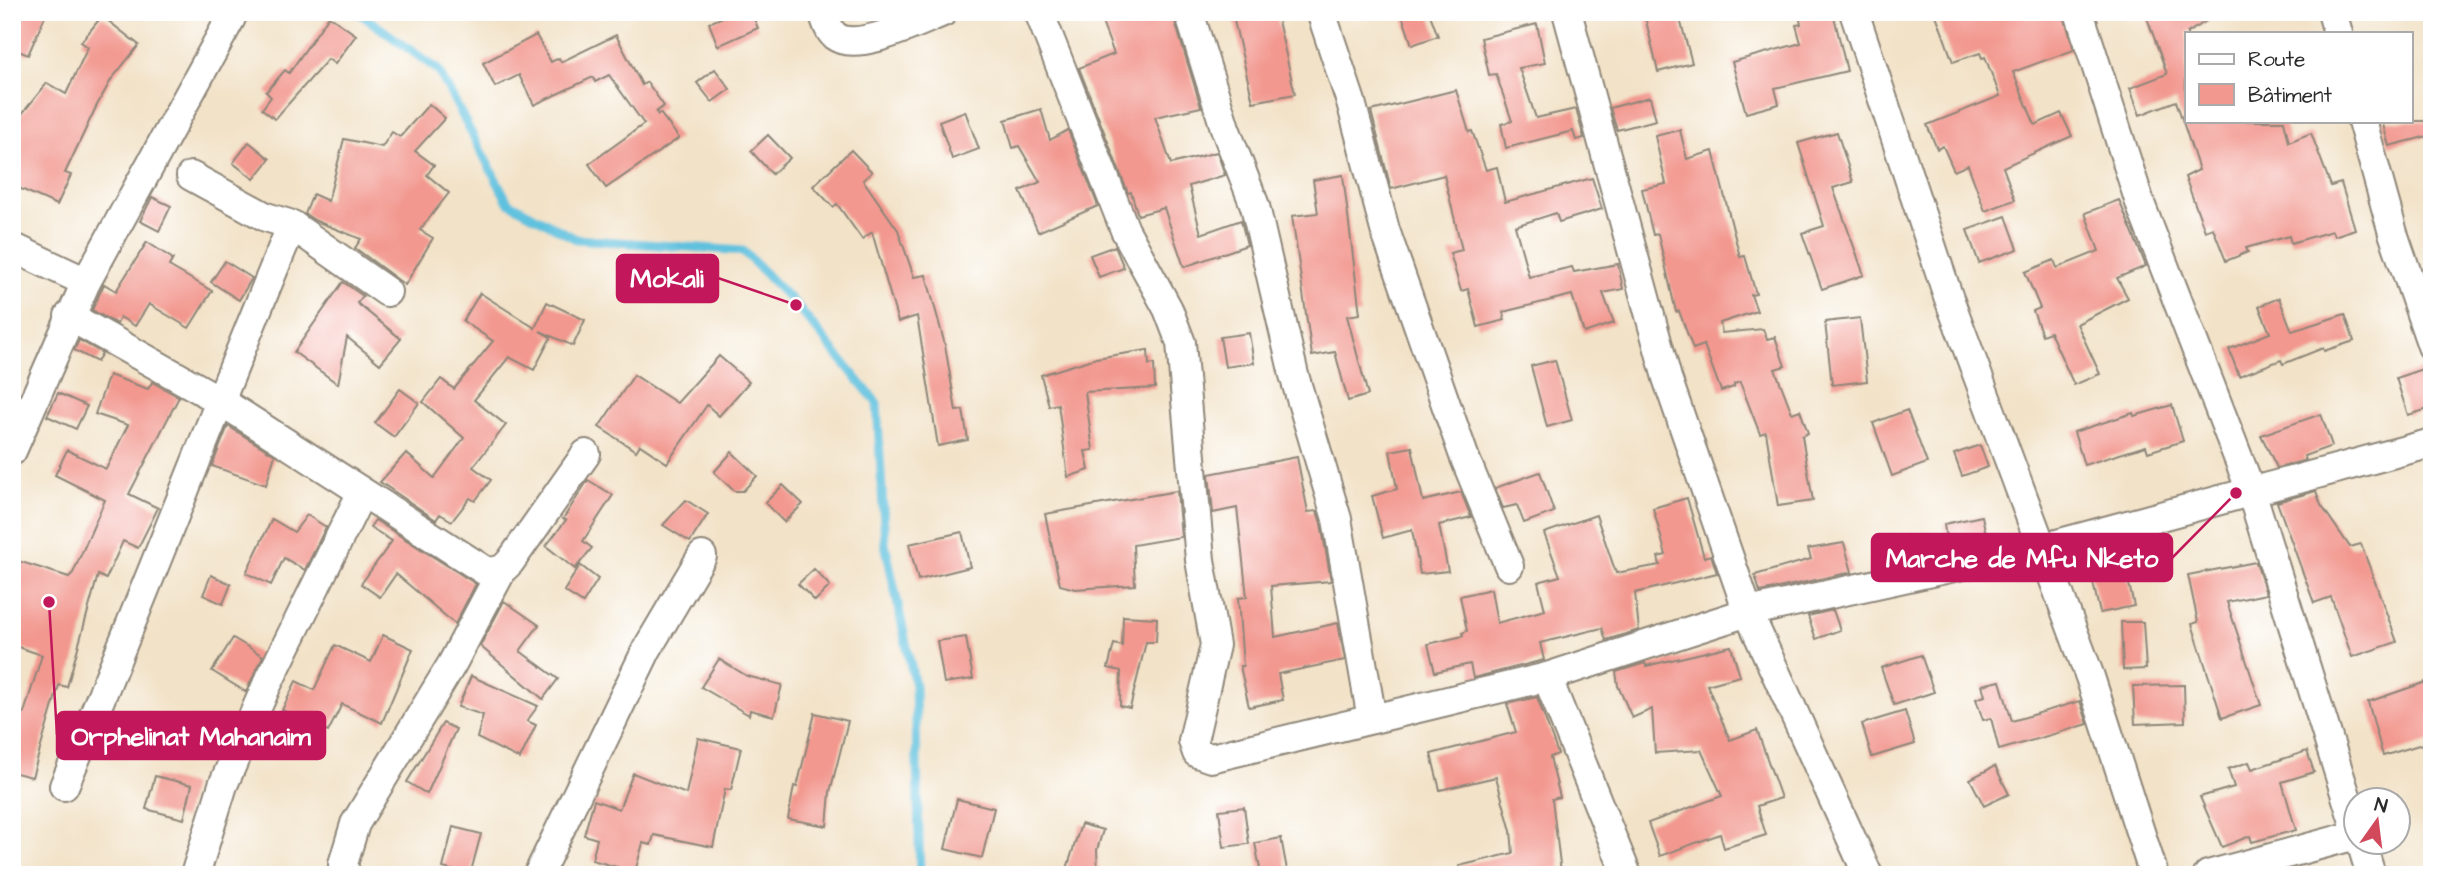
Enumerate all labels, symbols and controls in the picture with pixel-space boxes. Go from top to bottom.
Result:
legend [2185,32,2412,122]
text: Route [2248,45,2305,74]
text: Bâtiment [2248,81,2332,110]
callout: Mokali [617,255,718,302]
text: Mokali [630,261,704,297]
callout: Marche de Mfu Nketo [1872,534,2172,581]
text: Marche de Mfu Nketo [1886,541,2159,577]
callout: Orphelinat Mahanaim [57,712,325,759]
text: Orphelinat Mahanaim [71,719,312,755]
north arrow [2342,786,2412,856]
text: N [2372,791,2390,821]

